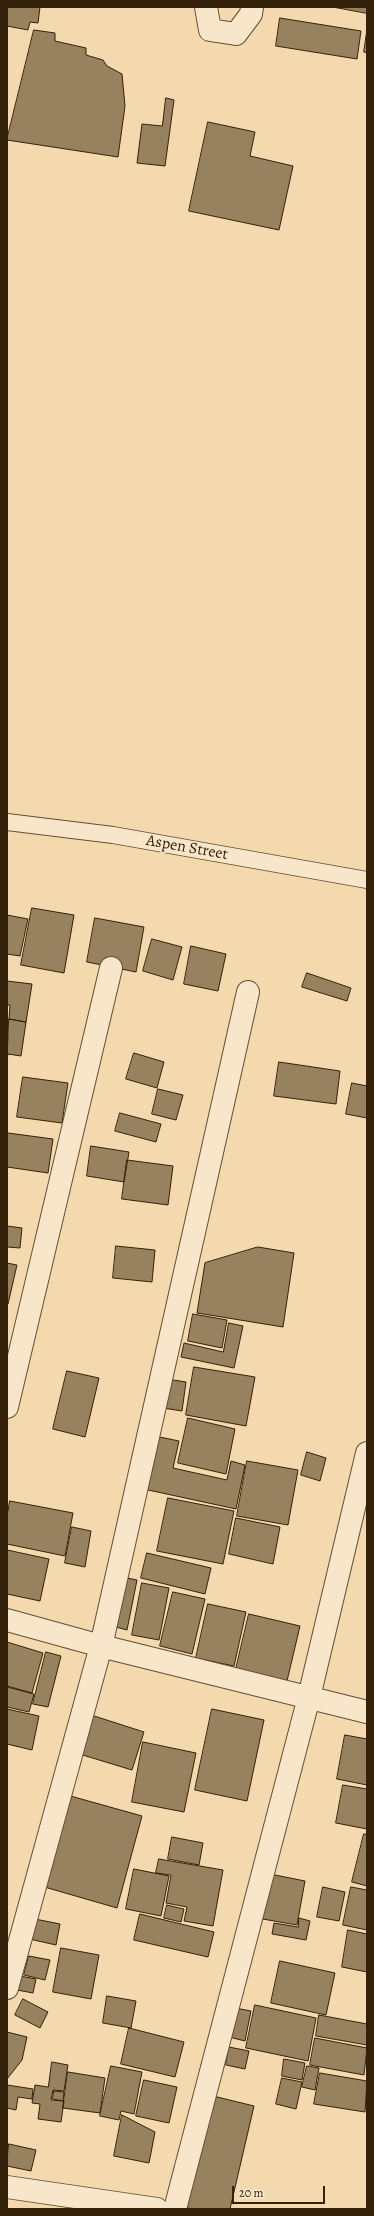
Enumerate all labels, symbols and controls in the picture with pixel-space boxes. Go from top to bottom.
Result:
street label: Aspen Street [145,831,229,865]
scale bar [234,2178,327,2204]
text: 20 m [239,2185,263,2201]

